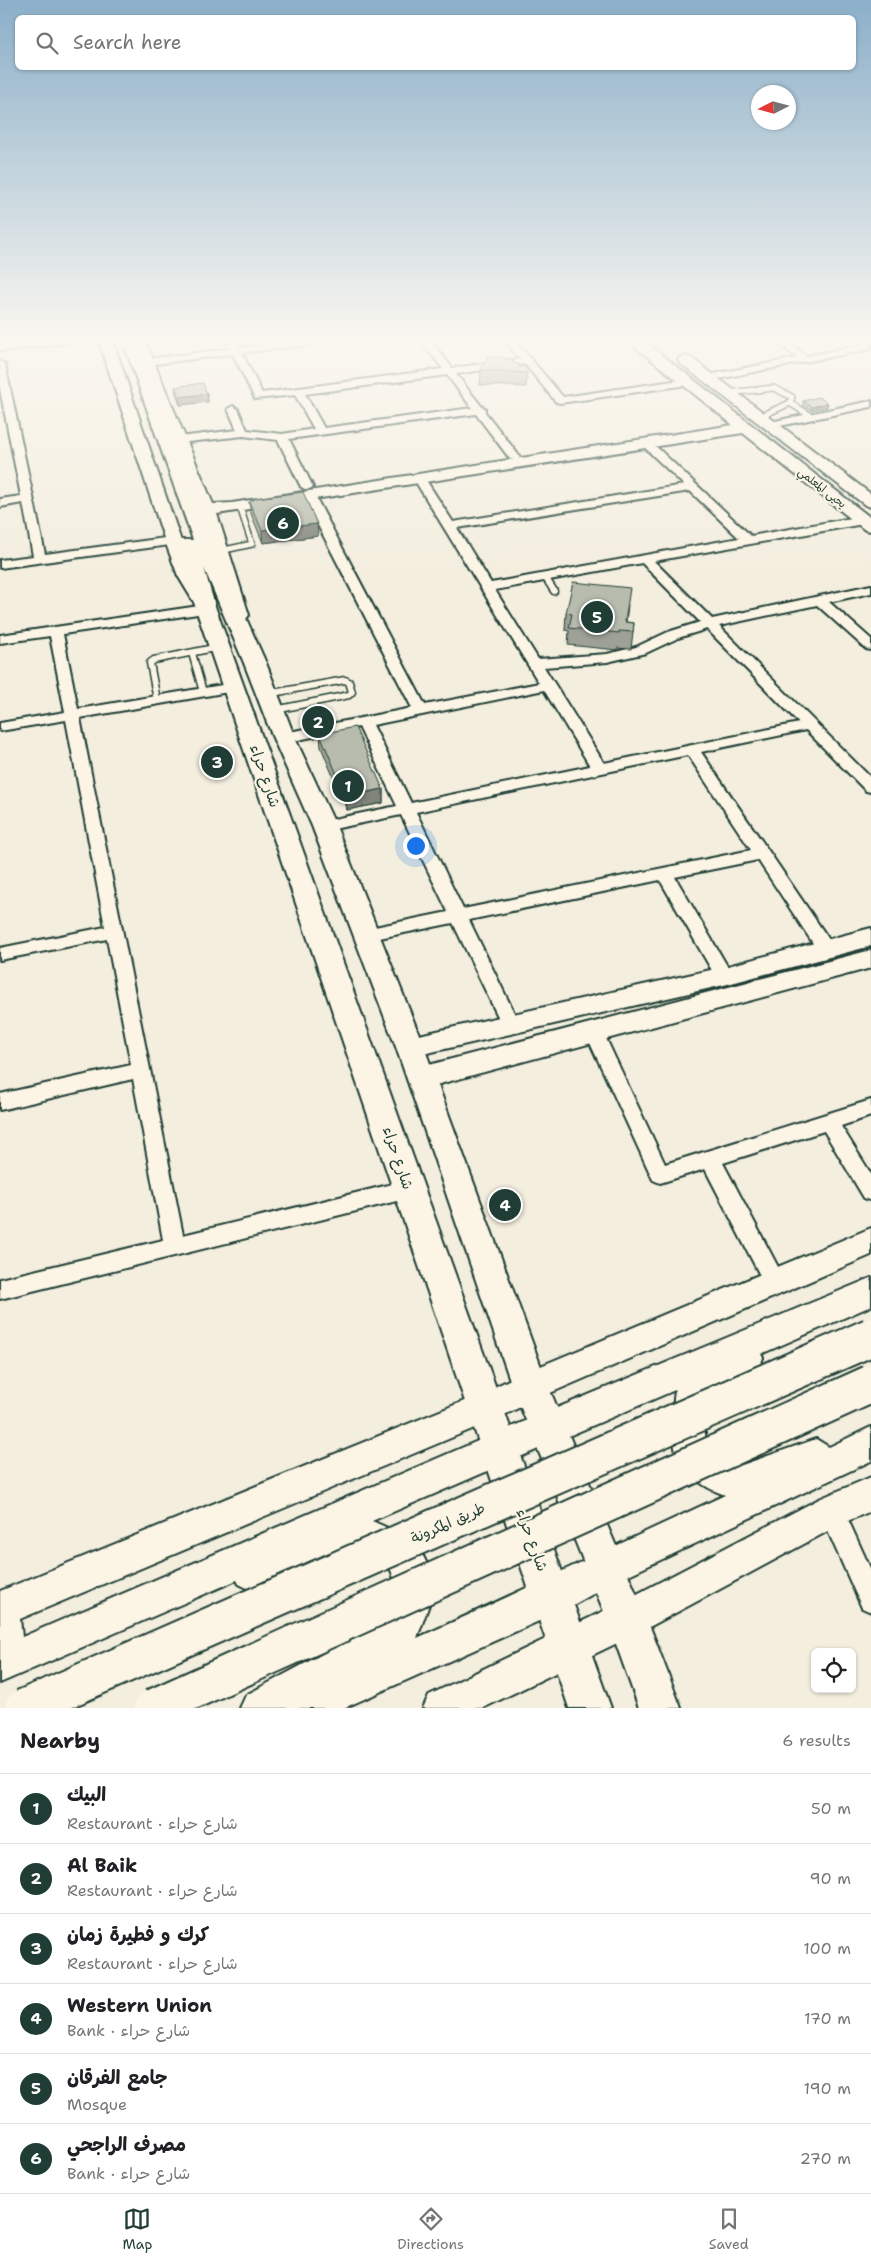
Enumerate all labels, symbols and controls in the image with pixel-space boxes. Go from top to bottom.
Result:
search box [15,15,856,70]
icon: search [33,29,61,57]
text: Search here [73,30,182,55]
north arrow [751,85,796,130]
street label: يحيى المعلمي [793,464,849,514]
pin: 6 [267,504,299,542]
pin: 5 [581,598,613,636]
pin: 2 [302,703,334,741]
street label: شارع حراء [245,742,285,810]
pin: 3 [201,743,233,781]
pin: 1 [332,767,364,805]
your location [403,833,429,859]
street label: شارع حراء [378,1124,418,1192]
pin: 4 [489,1186,521,1224]
street label: طريق المكرونة [408,1498,488,1548]
street label: شارع حراء [511,1506,553,1574]
map controls [811,1648,856,1693]
button: locate [811,1648,856,1693]
text: Nearby [20,1727,100,1755]
text: 6 results [782,1730,851,1751]
text: البيك [67,1782,106,1807]
text: 1 [32,1798,40,1819]
text: 50 m [811,1798,851,1819]
text: Restaurant · شارع حراء [67,1813,238,1834]
text: Al Baik [67,1853,137,1878]
text: 2 [30,1868,42,1889]
text: 90 m [810,1868,851,1889]
text: Restaurant · شارع حراء [67,1880,238,1901]
text: كرك و فطيرة زمان [67,1922,209,1947]
text: 3 [30,1938,42,1959]
text: 100 m [803,1938,851,1959]
text: Restaurant · شارع حراء [67,1953,238,1974]
text: Western Union [67,1993,212,2018]
text: 4 [30,2008,42,2029]
text: 170 m [804,2008,851,2029]
text: Bank · شارع حراء [67,2020,190,2041]
text: جامع الفرقان [67,2065,167,2090]
text: 5 [31,2078,41,2099]
text: 190 m [804,2078,851,2099]
text: Mosque [67,2094,127,2115]
text: مصرف الراجحي [67,2132,186,2157]
text: 6 [30,2148,42,2169]
text: 270 m [800,2148,851,2169]
text: Bank · شارع حراء [67,2163,190,2184]
tab: Map [122,2205,152,2253]
tab: Directions [397,2205,464,2253]
tab: Saved [709,2205,749,2253]

